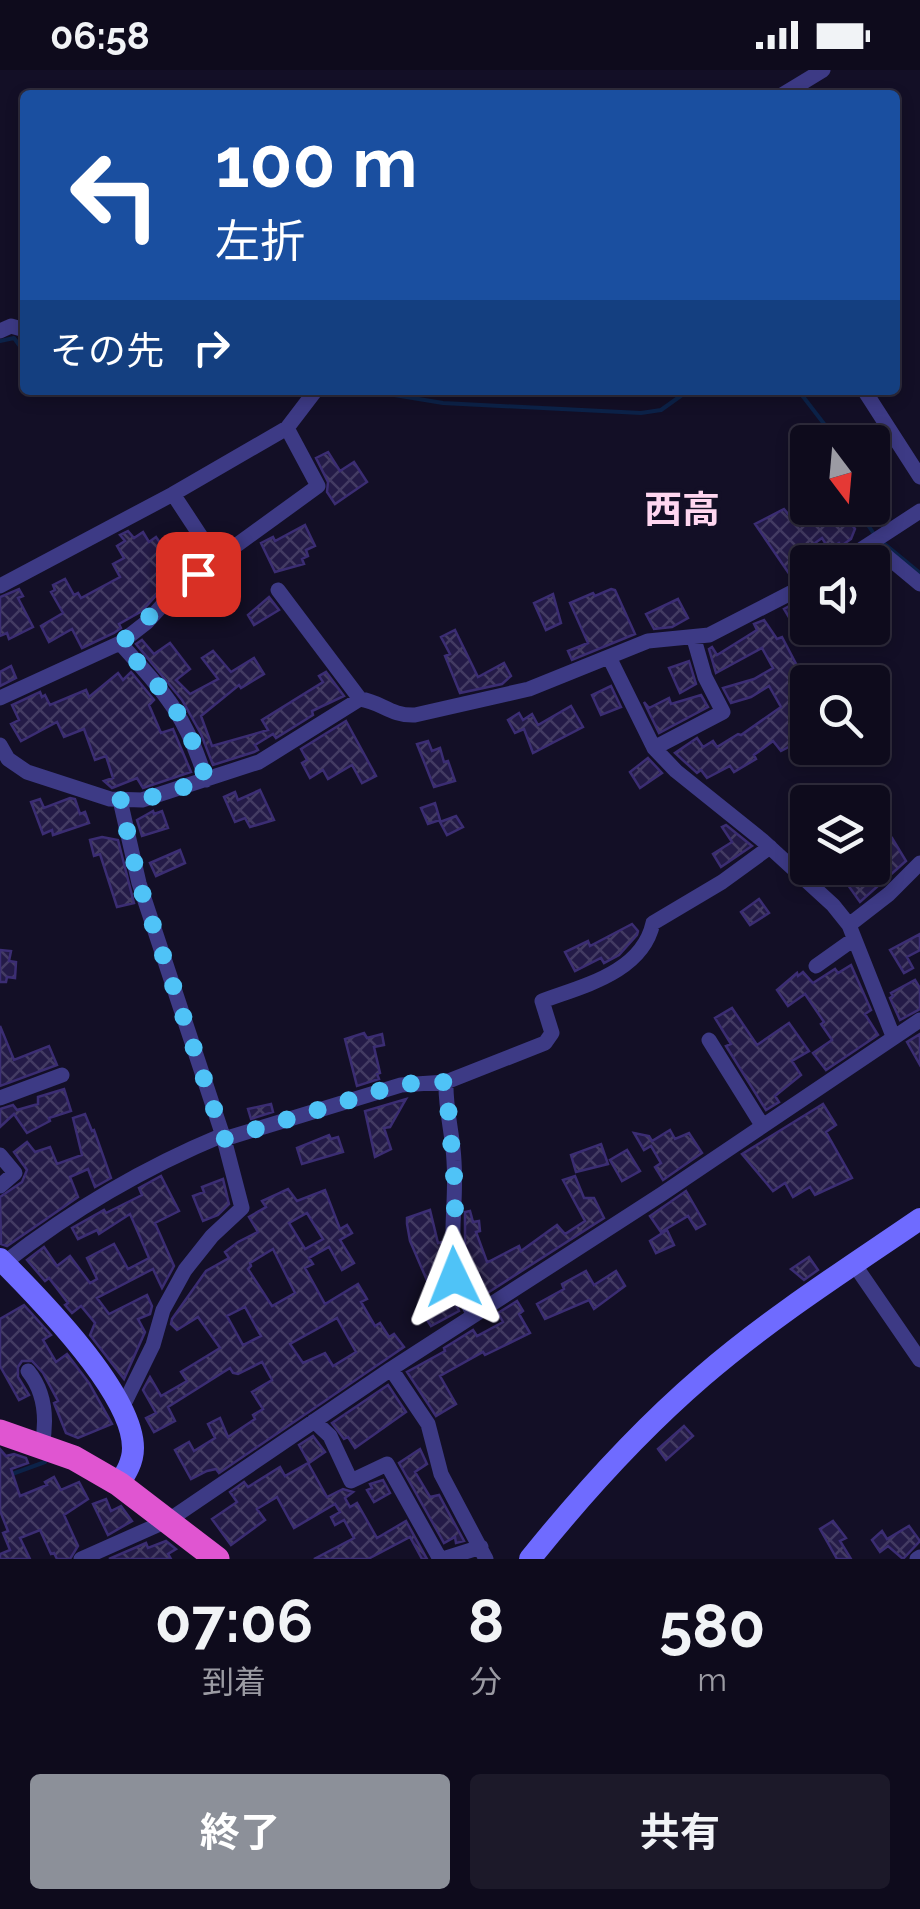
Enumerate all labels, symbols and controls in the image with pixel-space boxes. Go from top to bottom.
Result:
text: 06:58 [50,13,150,58]
text: 100 m [215,121,418,203]
icon: left [50,130,180,260]
text: 左折 [215,215,305,268]
icon: right [184,320,239,375]
text: その先 [50,328,164,373]
north arrow [790,425,890,525]
map controls [790,425,890,885]
district label: 西高 [644,487,720,532]
pin [156,532,241,617]
button: sound [790,545,890,645]
icon: arrive [171,547,226,602]
button: search [790,665,890,765]
button: layers [790,785,890,885]
position arrow [402,1225,506,1329]
text: 07:06 [155,1586,313,1656]
text: 8 [468,1586,504,1656]
text: 580 [659,1591,765,1661]
text: m [697,1661,727,1698]
text: 到着 [202,1663,266,1700]
text: 分 [470,1663,502,1700]
button: 終了 [30,1774,450,1889]
button: 共有 [470,1774,890,1889]

